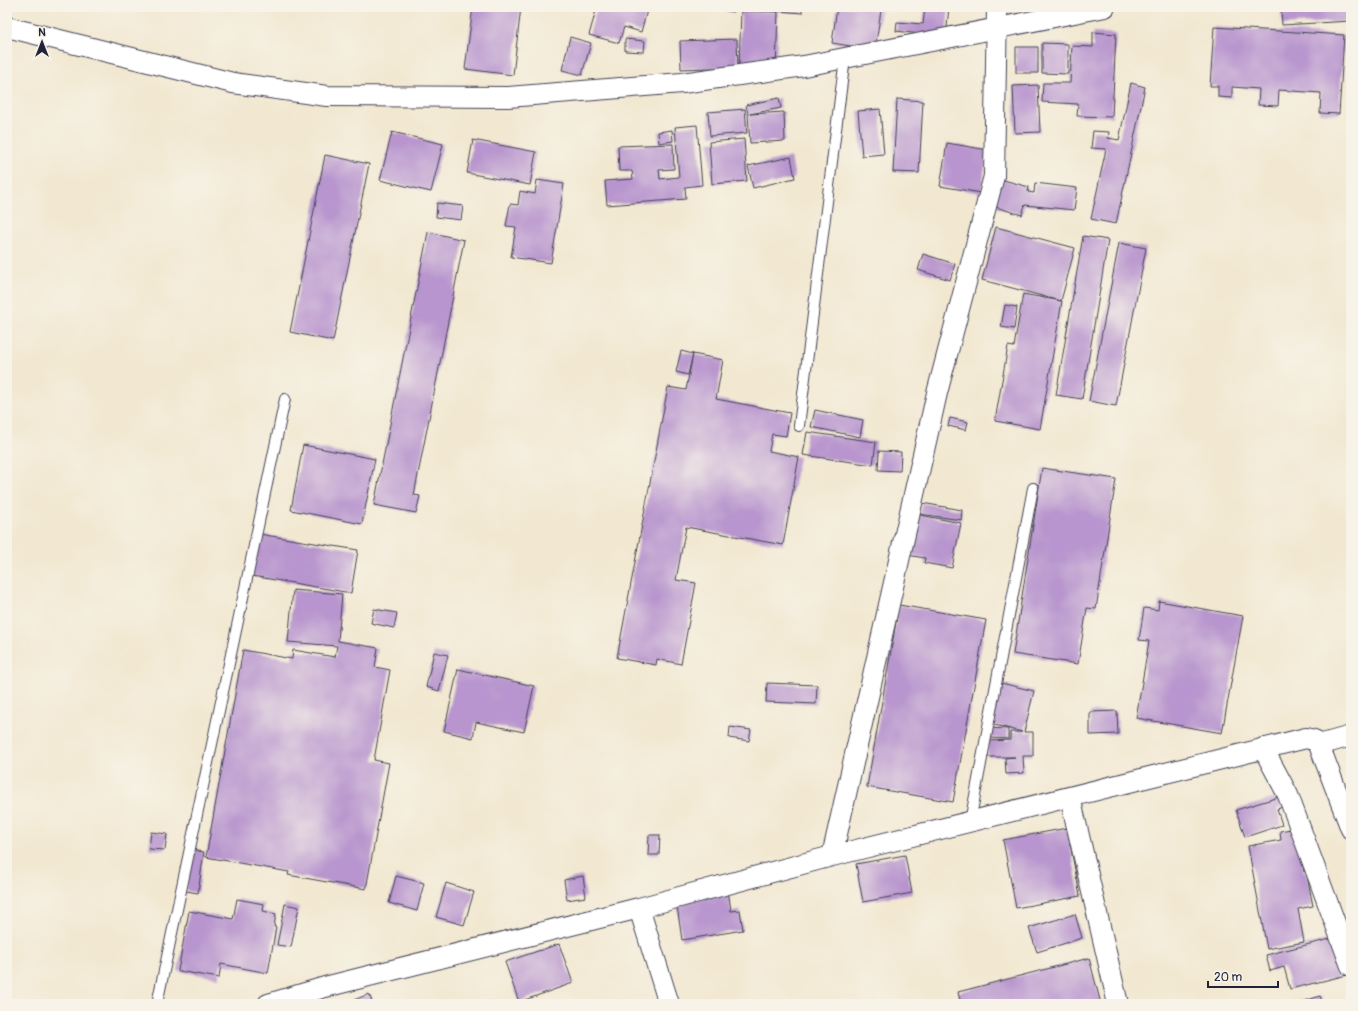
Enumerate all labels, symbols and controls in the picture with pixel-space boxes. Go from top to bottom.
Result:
north arrow [22,22,62,62]
text: N [38,26,46,39]
scale bar [1208,963,1278,989]
text: 20 m [1214,970,1243,985]

